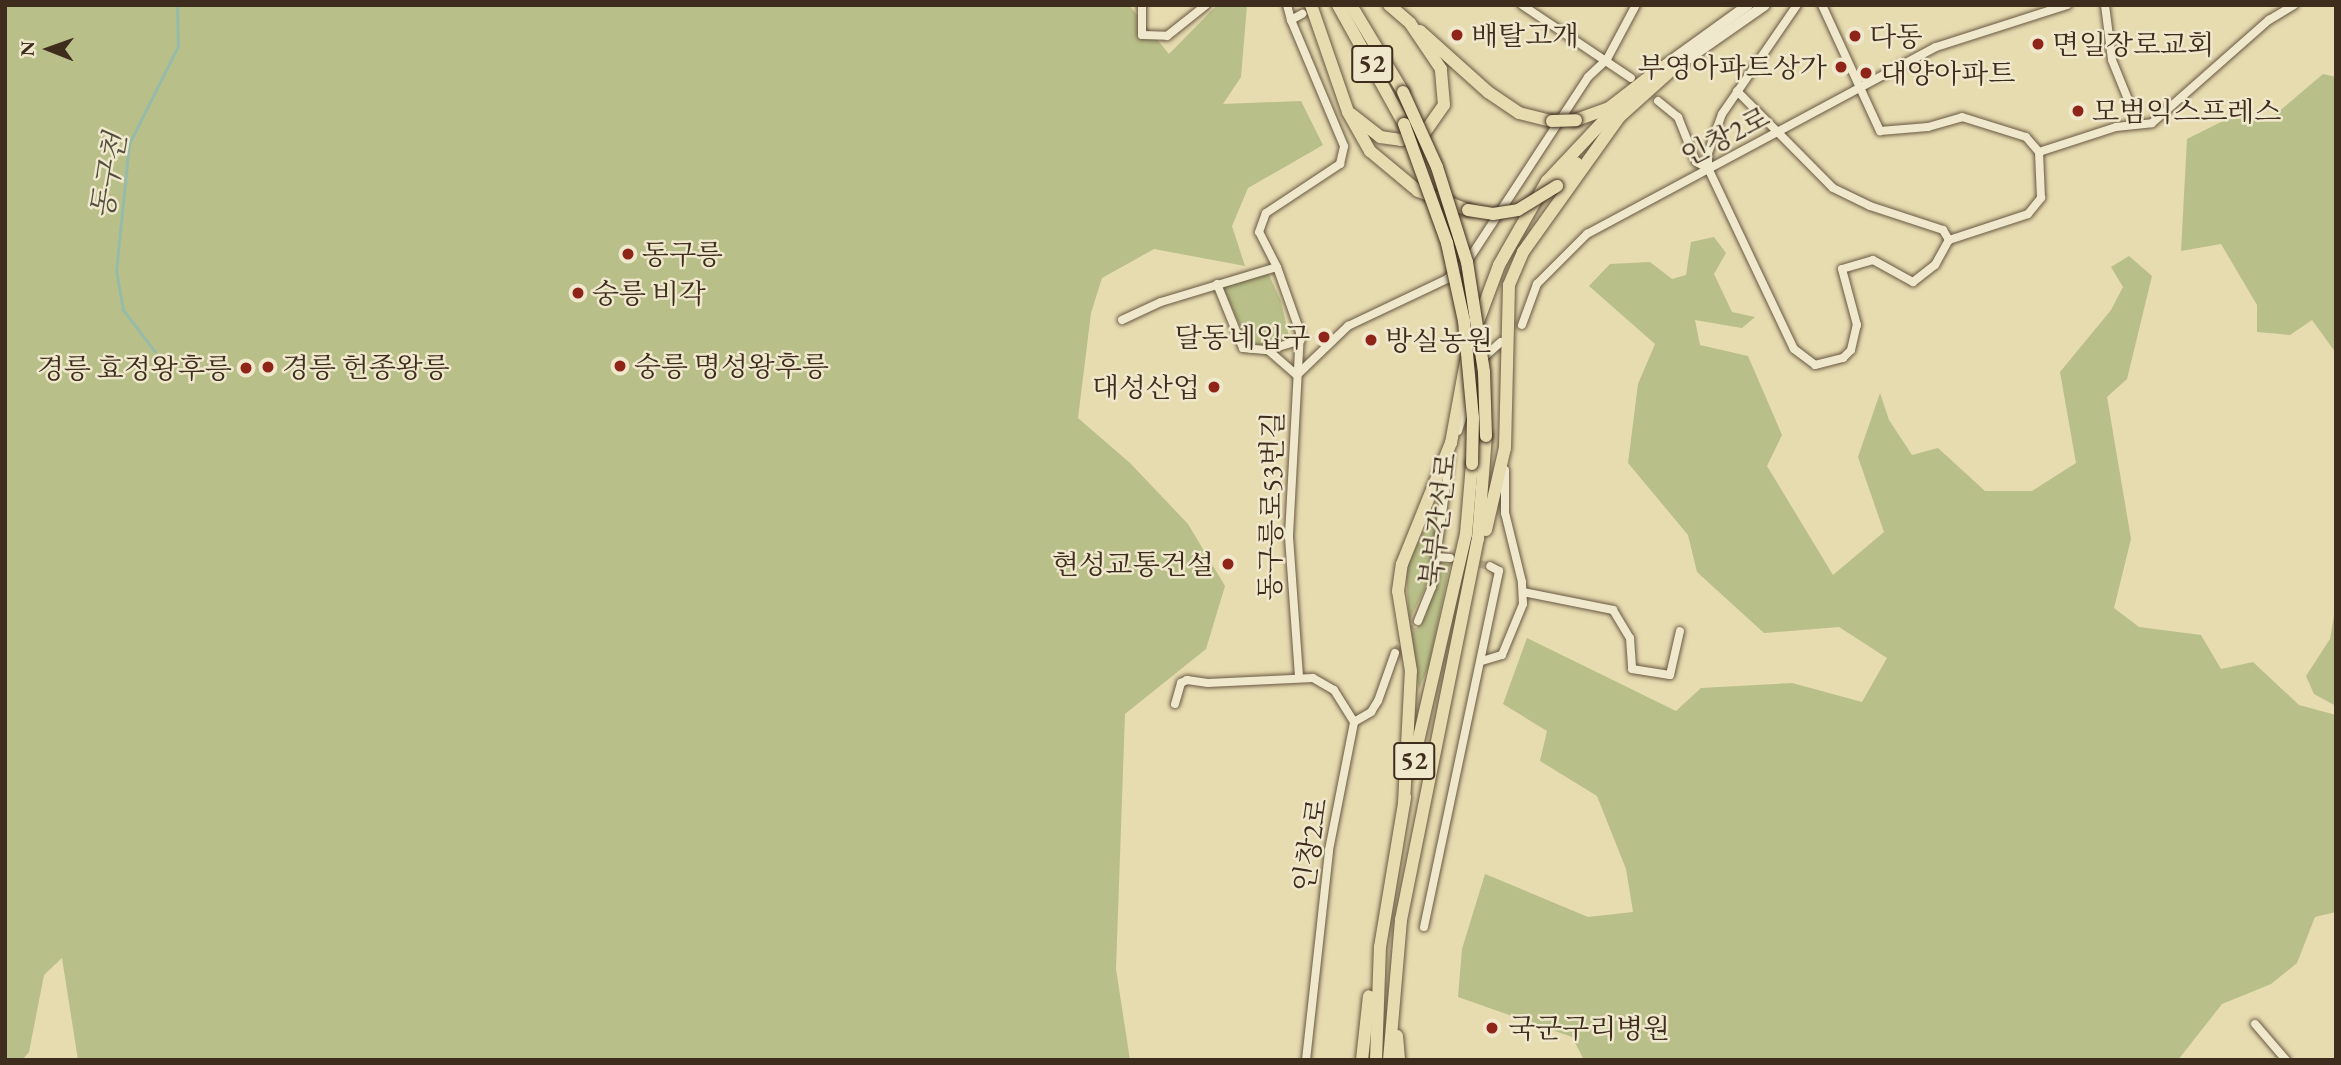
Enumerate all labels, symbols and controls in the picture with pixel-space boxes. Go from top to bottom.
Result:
north arrow [14,14,84,84]
place label: 배탈고개 [1471,18,1579,52]
place label: 다동 [1869,19,1923,53]
marker: 배탈고개 [1449,27,1465,43]
place label: 면일장로교회 [2052,27,2214,61]
marker: 다동 [1847,28,1863,44]
marker: 면일장로교회 [2030,36,2046,52]
text: N [15,41,40,57]
road number: 52 [1351,41,1393,86]
place label: 부영아파트상가 [1638,50,1827,84]
place label: 대양아파트 [1880,56,2015,90]
marker: 부영아파트상가 [1833,59,1849,75]
marker: 대양아파트 [1858,65,1874,81]
place label: 모범익스프레스 [2092,94,2281,128]
street label: 인창2로 [1675,100,1775,172]
marker: 모범익스프레스 [2070,103,2086,119]
water label: 동구천 [84,130,134,222]
place label: 동구릉 [642,237,723,271]
marker: 동구릉 [620,246,636,262]
place label: 숭릉 비각 [592,276,706,310]
marker: 숭릉 비각 [570,285,586,301]
place label: 달동네입구 [1175,320,1310,354]
place label: 방실농원 [1385,323,1493,357]
marker: 달동네입구 [1316,329,1332,345]
marker: 방실농원 [1363,332,1379,348]
place label: 숭릉 명성왕후릉 [634,349,829,383]
place label: 경릉 헌종왕릉 [282,350,450,384]
place label: 경릉 효정왕후릉 [37,351,232,385]
marker: 숭릉 명성왕후릉 [612,358,628,374]
marker: 경릉 헌종왕릉 [260,359,276,375]
marker: 경릉 효정왕후릉 [238,360,254,376]
place label: 대성산업 [1092,370,1200,404]
marker: 대성산업 [1206,379,1222,395]
street label: 동구릉로53번길 [1253,411,1289,601]
street label: 북부간선로 [1413,451,1463,589]
place label: 현성교통건설 [1052,547,1214,581]
marker: 현성교통건설 [1220,556,1236,572]
road number: 52 [1393,738,1435,783]
street label: 인창2로 [1286,796,1334,894]
place label: 국군구리병원 [1508,1011,1670,1045]
marker: 국군구리병원 [1482,1018,1502,1038]

